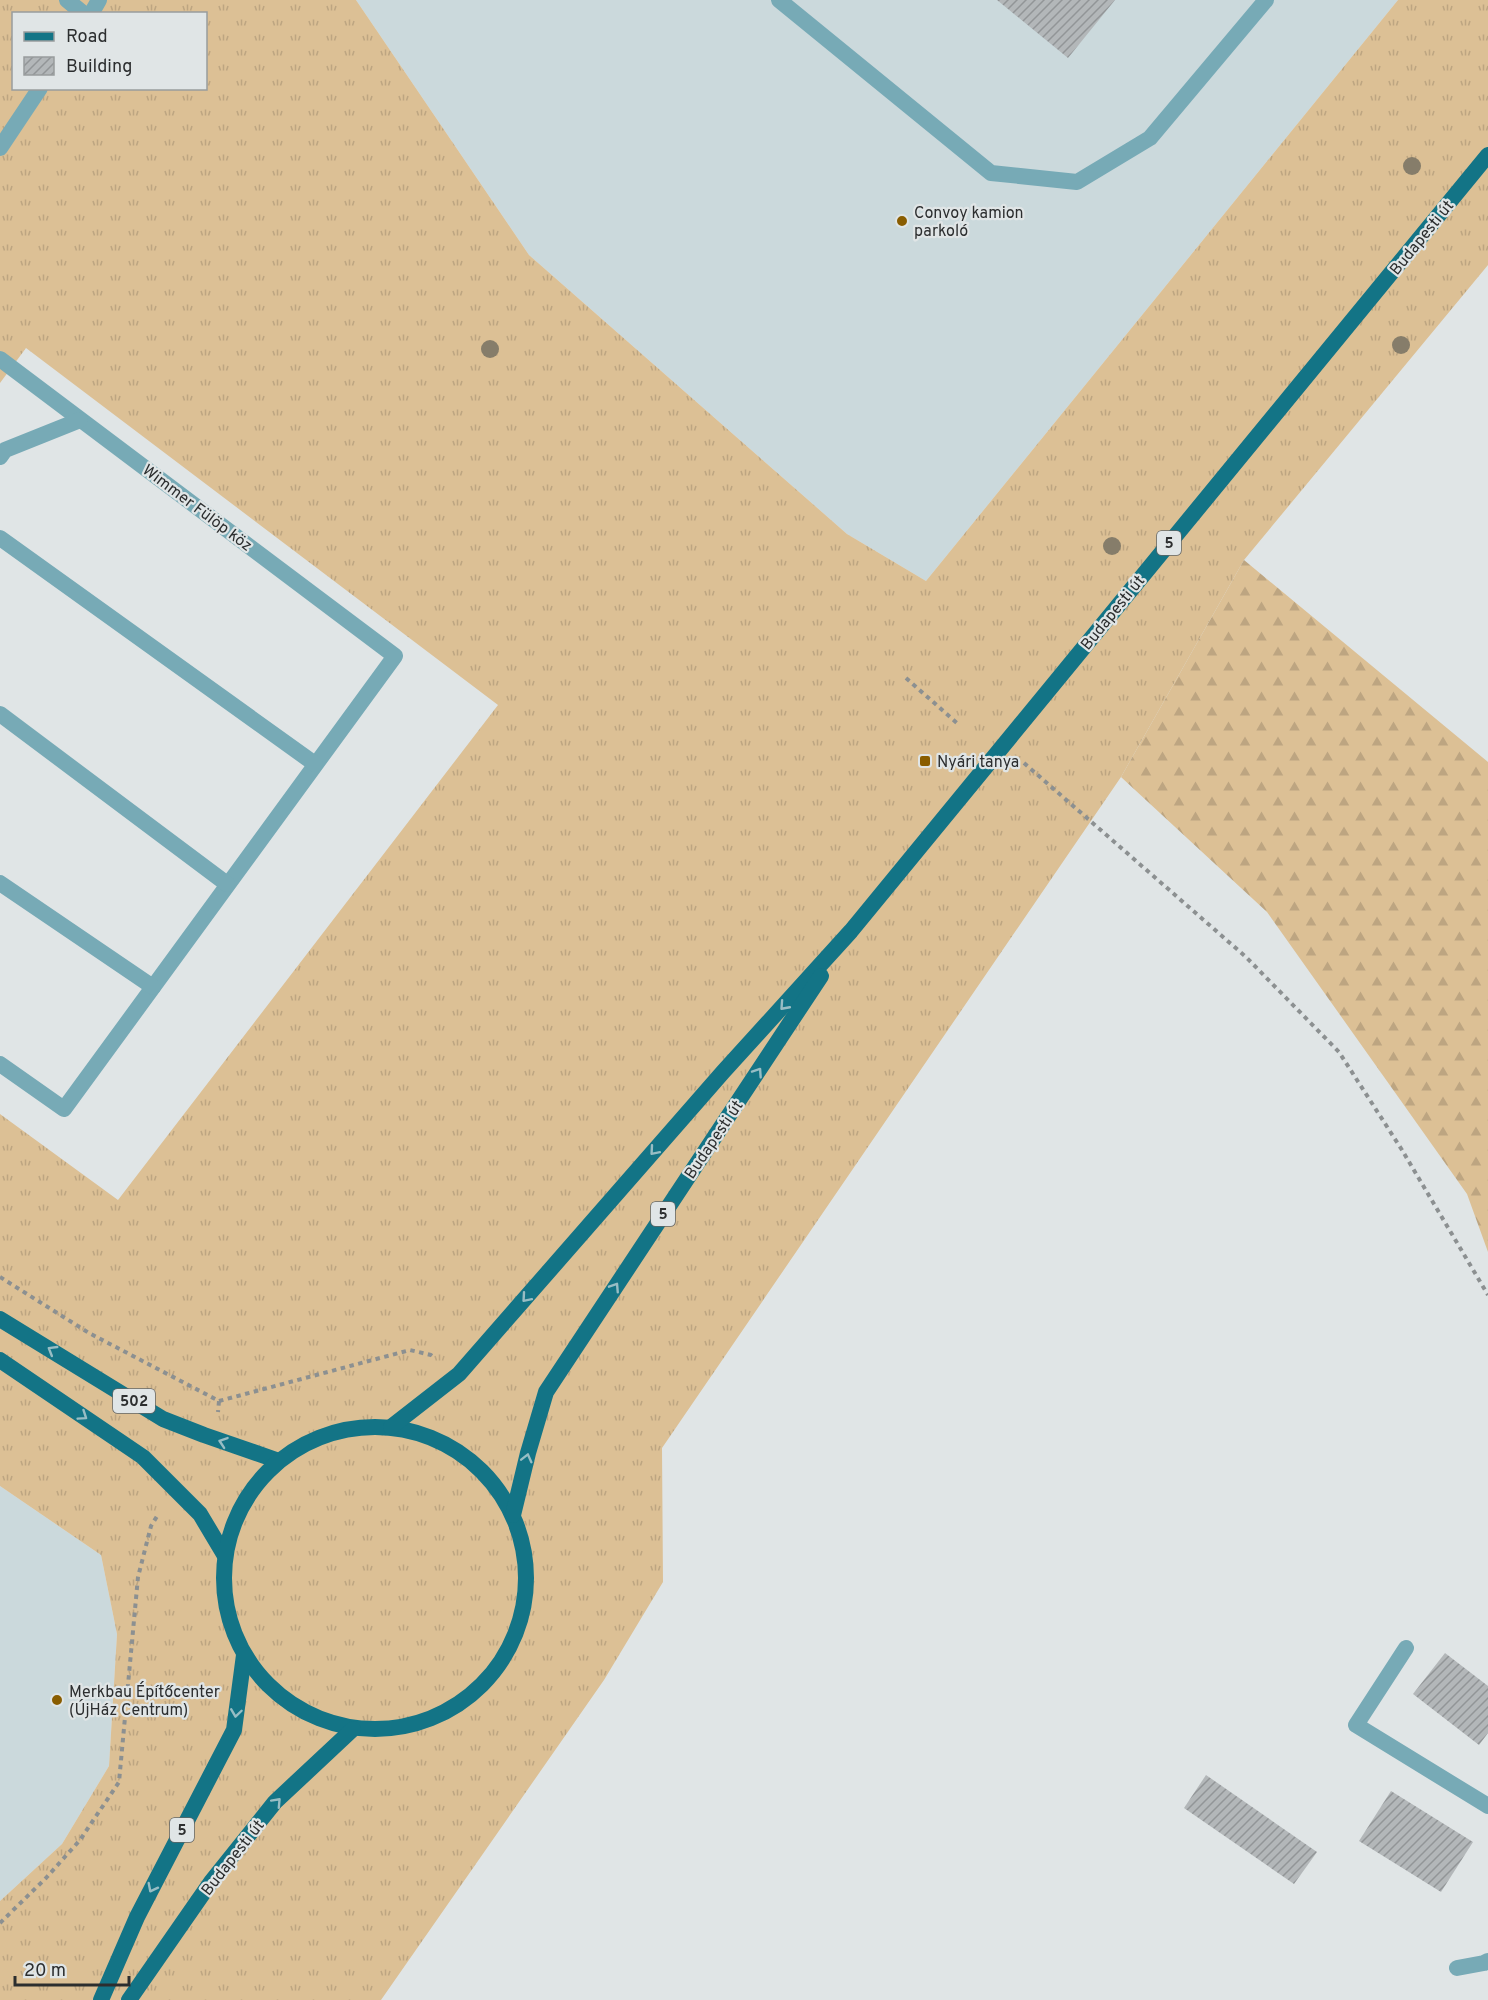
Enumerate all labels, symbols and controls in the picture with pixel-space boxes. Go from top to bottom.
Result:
legend [12,12,207,90]
text: Road [66,26,108,49]
text: Building [66,56,132,79]
street label: Budapesti út [1386,197,1459,280]
place label: Convoy kamion parkoló [914,204,1024,242]
marker: Convoy kamion parkoló [895,214,909,228]
street label: Wimmer Fülöp köz [138,461,256,556]
road number: 5 [1157,531,1181,555]
street label: Budapesti út [1077,572,1150,655]
place label: Nyári tanya [937,753,1019,773]
marker: Nyári tanya [918,754,932,768]
one-way arrow [780,998,791,1009]
one-way arrow [750,1067,761,1078]
street label: Budapesti út [681,1097,748,1183]
one-way arrow [650,1144,661,1155]
road number: 5 [651,1202,675,1226]
one-way arrow [608,1282,619,1293]
one-way arrow [522,1291,533,1302]
one-way arrow [48,1346,58,1358]
road number: 502 [113,1389,155,1413]
one-way arrow [76,1409,87,1420]
one-way arrow [218,1436,229,1449]
one-way arrow [519,1453,532,1463]
place label: Merkbau Építőcenter (ÚjHáz Centrum) [69,1681,220,1721]
marker: Merkbau Építőcenter (ÚjHáz Centrum) [50,1693,64,1707]
one-way arrow [231,1709,243,1718]
one-way arrow [269,1798,280,1809]
street label: Budapesti út [198,1816,269,1900]
road number: 5 [170,1818,194,1842]
one-way arrow [148,1882,159,1892]
scale bar [15,1949,129,1987]
text: 20 m [24,1960,66,1983]

